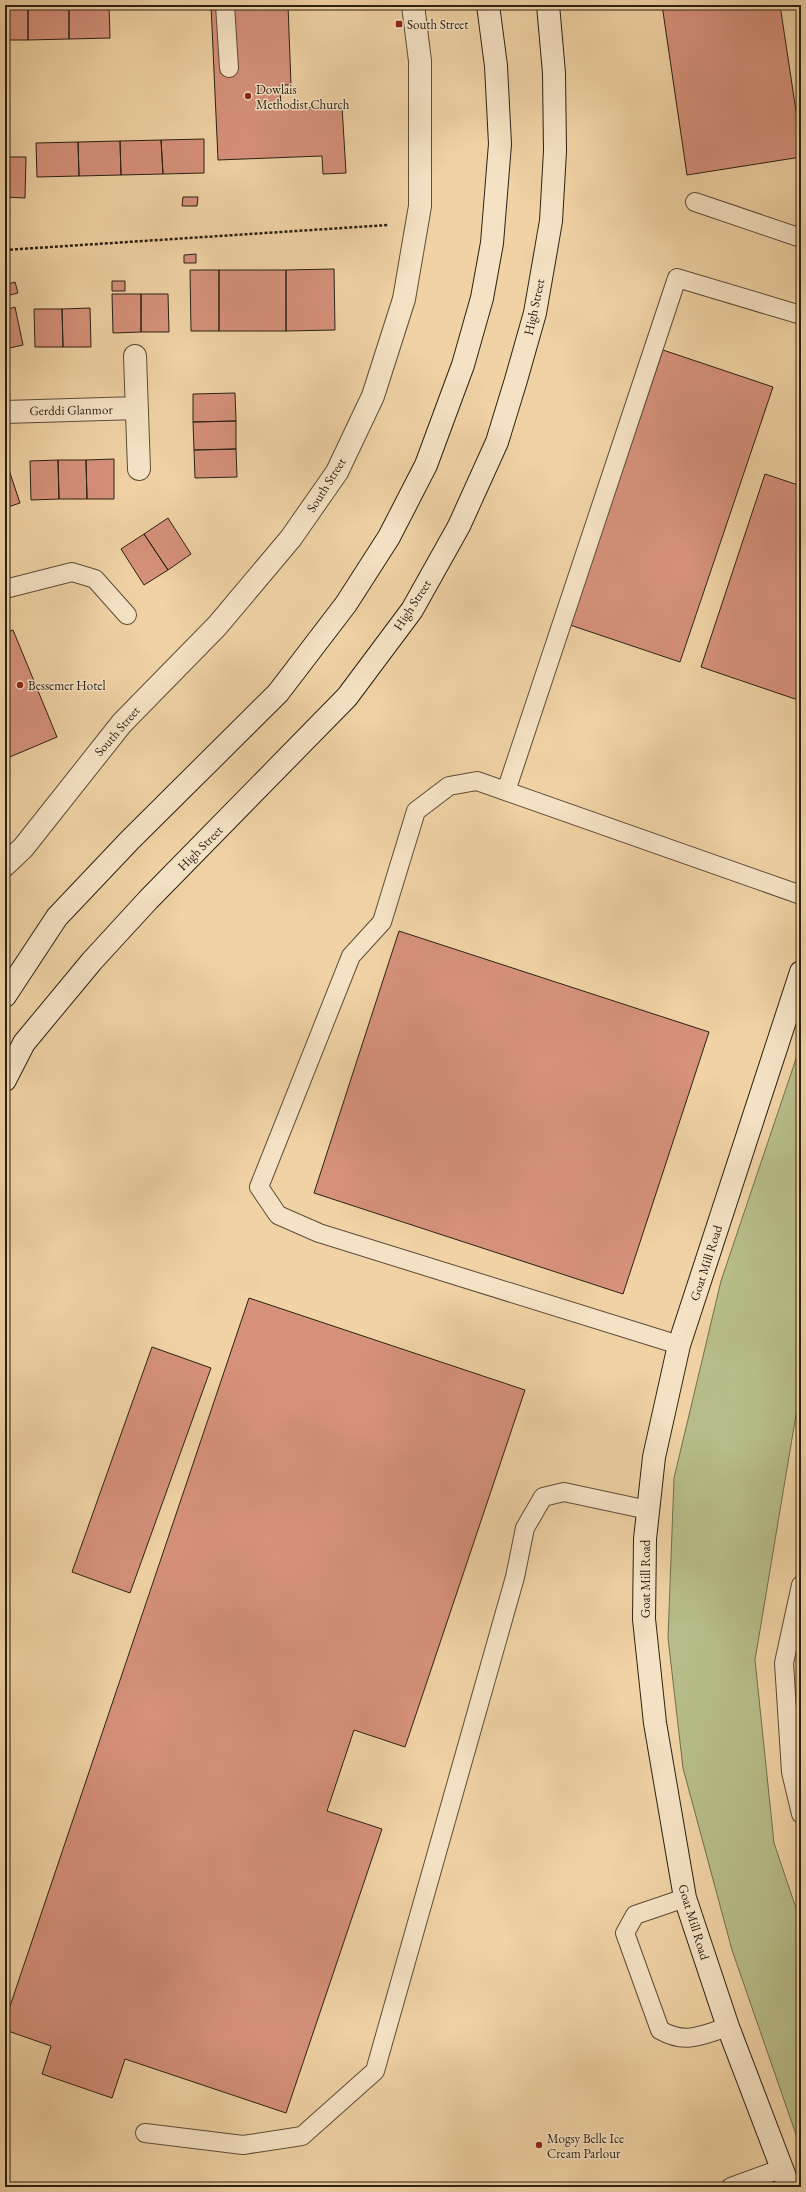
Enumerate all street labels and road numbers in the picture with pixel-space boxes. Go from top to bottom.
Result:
street label: High Street [520,277,548,337]
street label: Gerddi Glanmor [29,401,113,419]
street label: South Street [303,455,349,515]
street label: High Street [389,576,435,634]
street label: South Street [90,702,144,760]
street label: High Street [174,822,226,874]
street label: Goat Mill Road [686,1223,726,1303]
street label: Goat Mill Road [637,1539,654,1618]
street label: Goat Mill Road [674,1882,714,1962]

